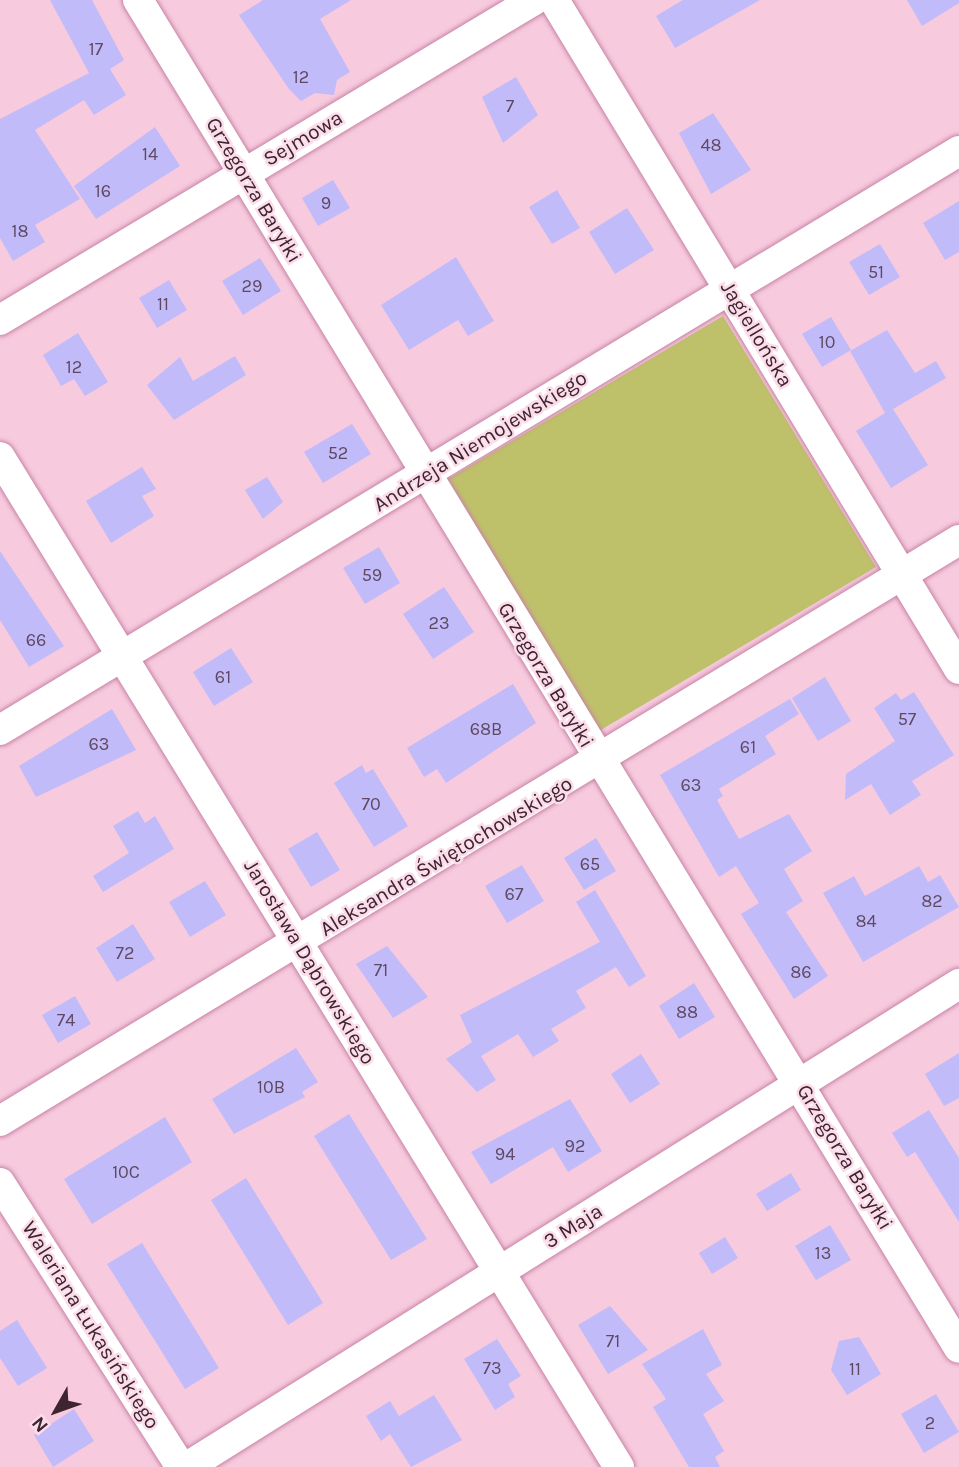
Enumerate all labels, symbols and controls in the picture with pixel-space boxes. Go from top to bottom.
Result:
house number: 17 [89,38,103,60]
house number: 12 [293,66,309,88]
house number: 7 [506,95,514,117]
street label: Sejmowa [259,105,347,171]
street label: Grzegorza Baryłki [201,113,307,267]
house number: 48 [700,134,722,156]
house number: 14 [142,143,158,165]
house number: 16 [95,180,111,202]
house number: 9 [321,192,331,214]
house number: 18 [11,220,29,242]
house number: 51 [868,261,884,283]
house number: 29 [242,275,262,297]
street label: Jagiellońska [715,276,799,392]
house number: 11 [157,293,169,315]
house number: 10 [819,331,835,353]
house number: 12 [66,356,82,378]
street label: Andrzeja Niemojewskiego [369,365,591,517]
house number: 52 [328,442,348,464]
house number: 59 [362,564,382,586]
street label: Grzegorza Baryłki [493,598,599,752]
house number: 23 [428,612,450,634]
house number: 66 [26,629,46,651]
house number: 61 [215,666,231,688]
house number: 57 [898,708,916,730]
house number: 68B [470,718,502,740]
house number: 63 [89,733,109,755]
house number: 61 [740,736,756,758]
street label: Aleksandra Świętochowskiego [315,770,577,942]
house number: 63 [681,774,701,796]
house number: 70 [361,793,381,815]
house number: 65 [580,853,600,875]
street label: Jarosława Dąbrowskiego [239,855,381,1069]
house number: 67 [505,883,523,905]
house number: 82 [921,890,943,912]
house number: 84 [855,910,877,932]
house number: 72 [116,942,134,964]
house number: 71 [374,959,388,981]
house number: 86 [790,961,812,983]
house number: 88 [676,1001,698,1023]
house number: 74 [57,1009,75,1031]
house number: 10B [257,1076,285,1098]
street label: Grzegorza Baryłki [792,1080,898,1234]
house number: 92 [565,1135,585,1157]
house number: 94 [495,1143,515,1165]
house number: 10C [112,1161,140,1183]
street label: 3 Maja [539,1198,607,1254]
street label: Waleriana Łukasińskiego [17,1217,165,1433]
house number: 13 [815,1242,831,1264]
house number: 71 [606,1330,620,1352]
house number: 73 [482,1357,502,1379]
house number: 11 [849,1358,861,1380]
north arrow [21,1376,91,1446]
text: N [27,1412,53,1437]
house number: 2 [925,1412,935,1434]

